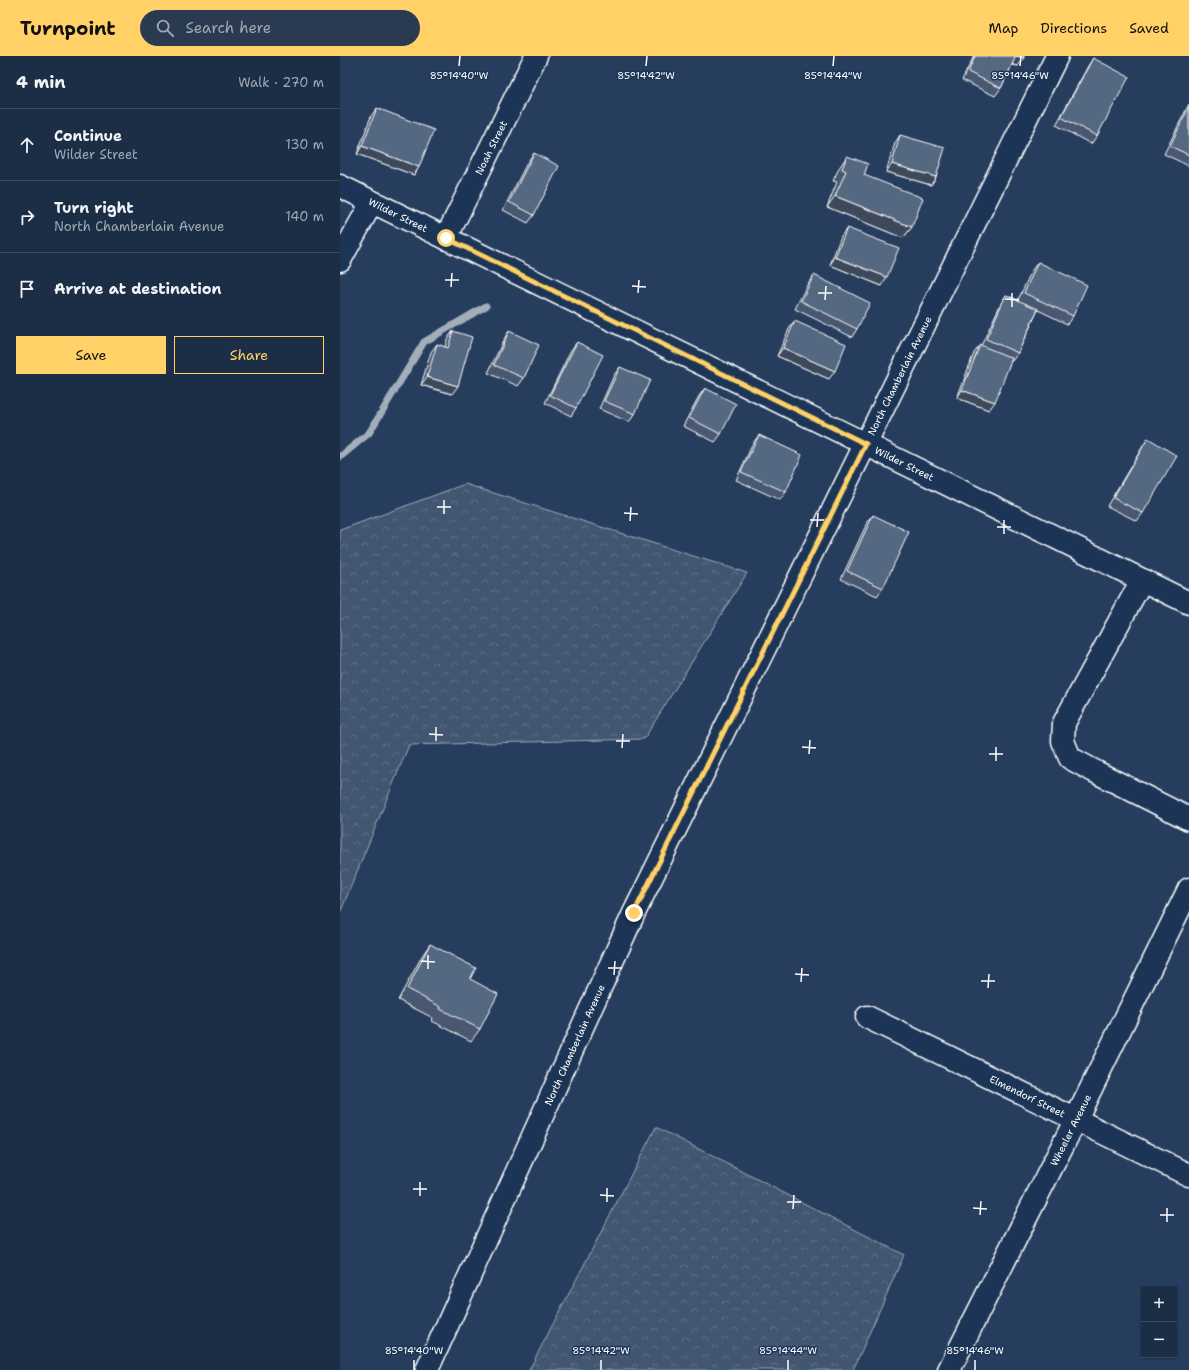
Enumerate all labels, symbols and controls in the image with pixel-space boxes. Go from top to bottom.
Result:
search box [140,10,420,46]
text: Turnpoint [20,16,116,41]
icon: search [154,17,176,39]
text: Search here [186,18,271,38]
text: Map [989,19,1019,37]
text: Directions [1041,19,1107,37]
text: Saved [1129,19,1169,37]
text: 85°14'40"W [430,69,489,82]
text: 85°14'42"W [617,69,675,82]
text: 85°14'44"W [804,69,862,82]
text: 85°14'46"W [991,69,1049,82]
text: 4 min [16,71,66,93]
text: Walk · 270 m [238,74,324,91]
street label: Noah Street [472,118,510,177]
text: Continue [54,126,122,146]
icon: ahead [16,134,38,156]
text: 130 m [286,136,324,153]
text: Wilder Street [54,146,138,163]
street label: Wilder Street [367,195,430,235]
text: Turn right [54,198,134,218]
icon: right [16,206,38,228]
text: 140 m [285,208,324,225]
text: North Chamberlain Avenue [54,218,224,235]
route start [437,229,455,247]
icon: arrive [16,278,38,300]
text: Arrive at destination [54,279,222,299]
street label: North Chamberlain Avenue [864,314,934,437]
button: Save [16,336,166,374]
button: Share [174,336,324,374]
street label: Wilder Street [873,443,936,483]
route end [625,904,643,922]
street label: North Chamberlain Avenue [541,982,607,1107]
street label: Elmendorf Street [988,1072,1068,1120]
street label: Wheeler Avenue [1047,1092,1094,1168]
map controls [1141,1286,1177,1358]
button: + [1141,1286,1177,1322]
button: − [1141,1322,1177,1358]
text: 85°14'40"W [385,1344,444,1357]
text: 85°14'42"W [572,1344,630,1357]
text: 85°14'44"W [759,1344,817,1357]
text: 85°14'46"W [946,1344,1004,1357]

